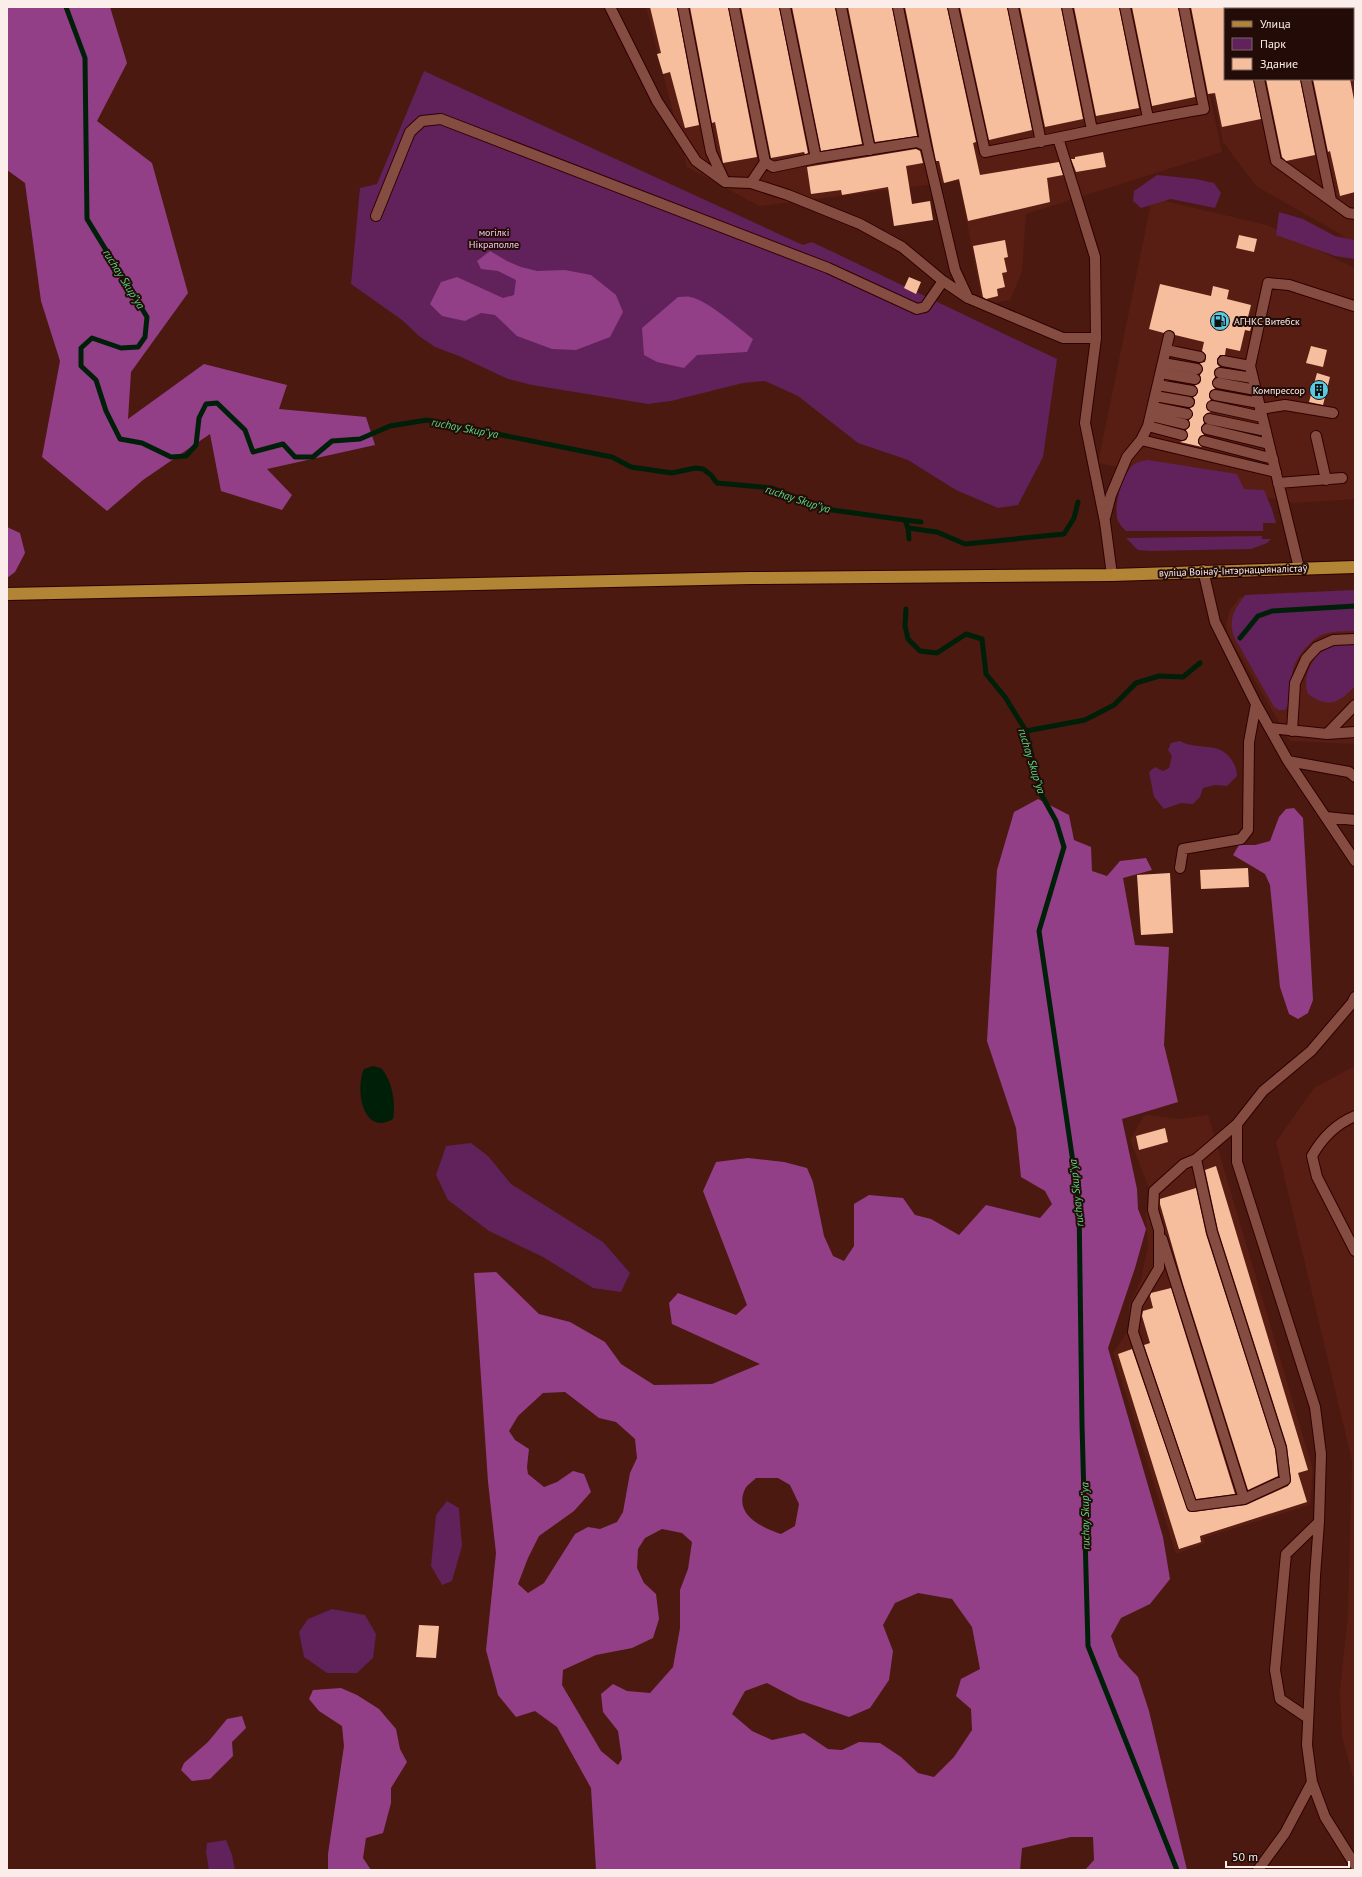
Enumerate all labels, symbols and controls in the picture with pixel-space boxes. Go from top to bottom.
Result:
legend [1224,8,1354,80]
text: Улица [1260,16,1291,31]
text: Парк [1260,36,1286,51]
text: Здание [1260,56,1298,71]
park label: могілкі Нікраполле [469,226,519,251]
water label: ruchay Skup’’ya [100,247,148,312]
fuel station icon: АГНКС Витебск [1209,310,1231,332]
place label: АГНКС Витебск [1234,315,1300,328]
building icon: Компрессор [1308,379,1330,401]
place label: Компрессор [1253,384,1305,397]
water label: ruchay Skup’’ya [431,415,500,441]
water label: ruchay Skup’’ya [764,482,833,516]
street label: вуліца Воінаў-Інтэрнацыяналістаў [1159,561,1308,580]
water label: ruchay Skup’’ya [1015,727,1049,796]
water label: ruchay Skup’’ya [1065,1158,1086,1227]
water label: ruchay Skup’’ya [1077,1481,1093,1550]
scale bar [1226,1843,1349,1869]
text: 50 m [1232,1849,1258,1864]

